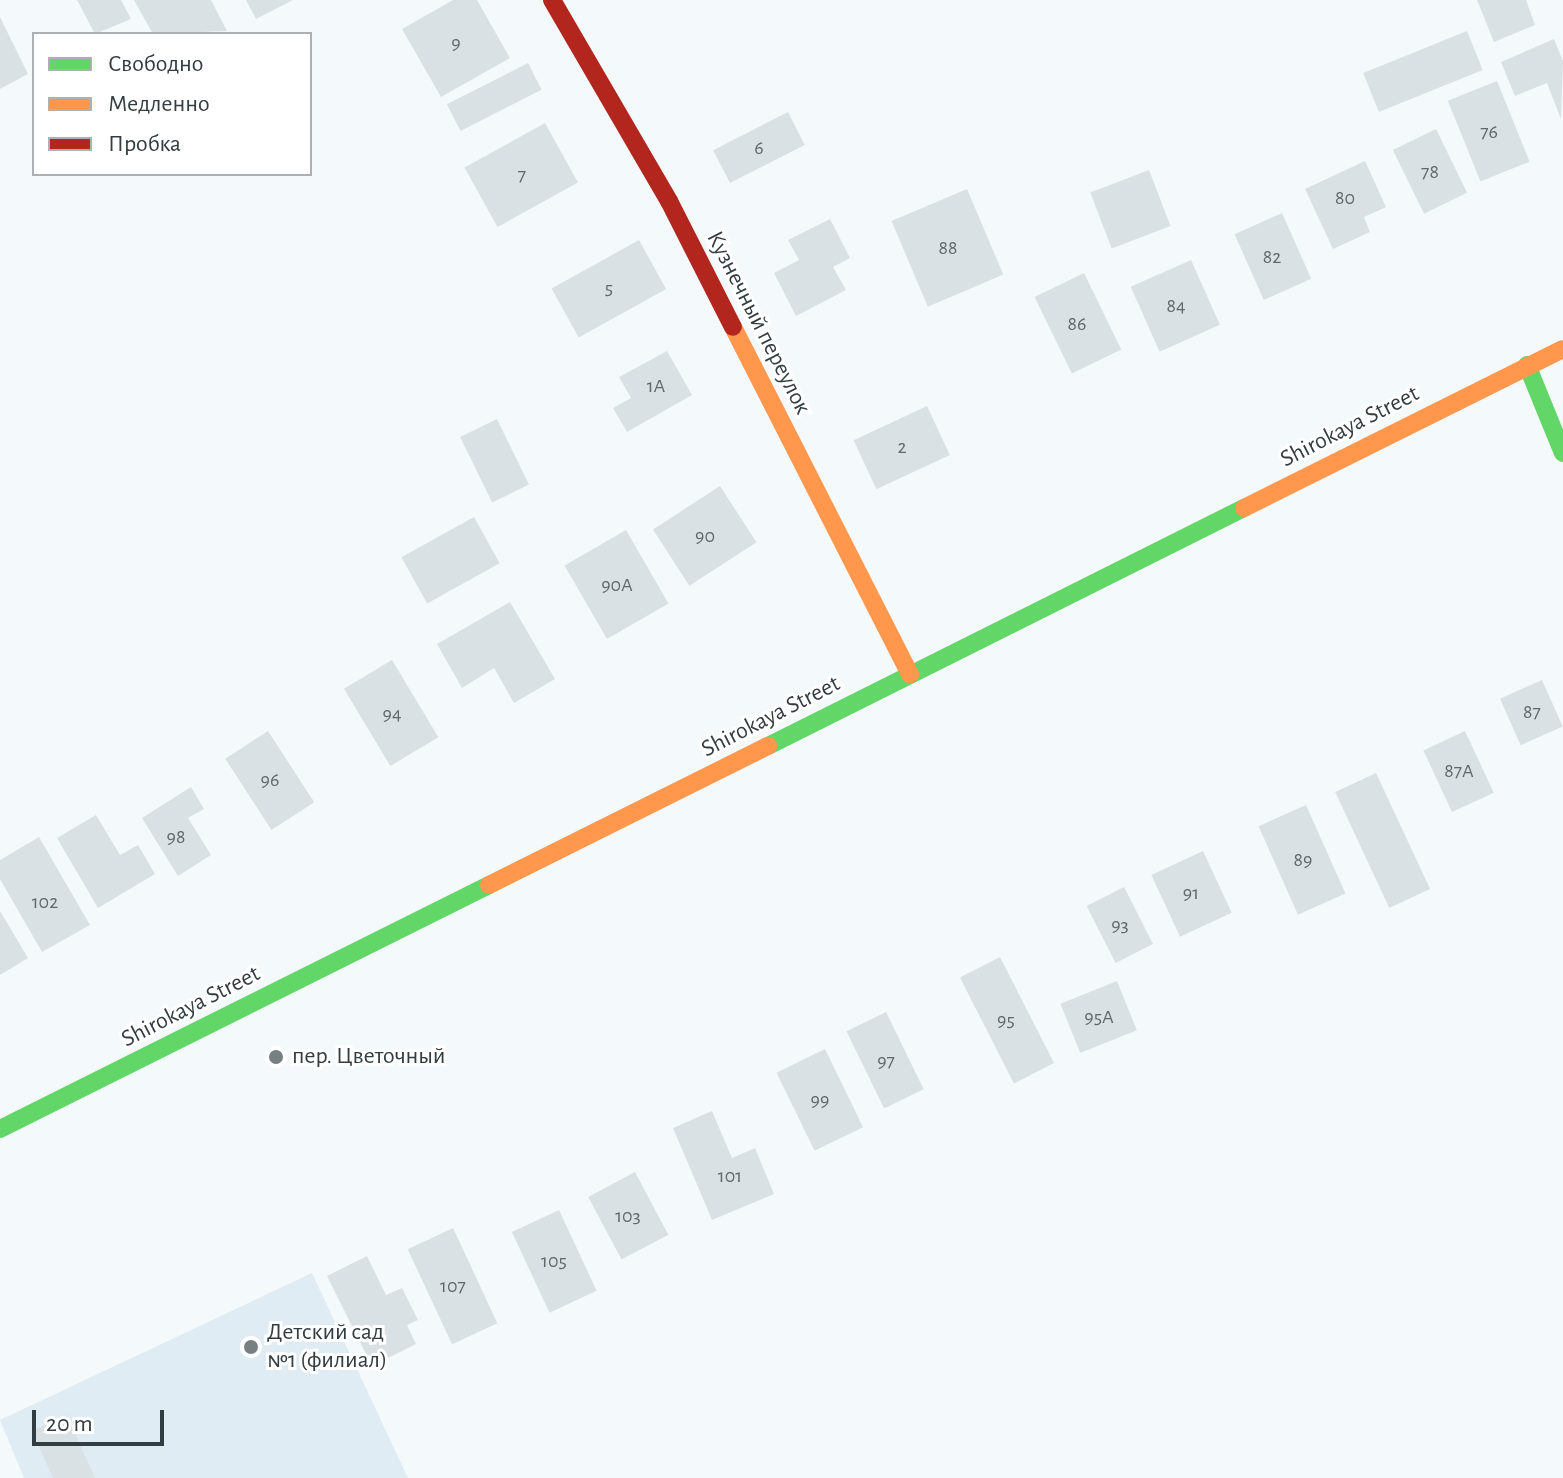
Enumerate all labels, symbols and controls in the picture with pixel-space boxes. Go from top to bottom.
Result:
house number: 9 [451,31,461,55]
legend [32,32,312,176]
text: Свободно [108,52,203,76]
text: Медленно [108,92,210,116]
house number: 76 [1480,120,1498,144]
text: Пробка [108,132,181,156]
house number: 6 [754,136,764,160]
house number: 78 [1421,160,1439,184]
house number: 7 [518,163,526,187]
house number: 80 [1335,186,1355,210]
street label: Кузнечный переулок [699,227,817,419]
house number: 88 [939,236,957,260]
house number: 82 [1263,245,1281,269]
house number: 5 [605,276,613,300]
house number: 84 [1166,294,1186,318]
house number: 86 [1068,312,1086,336]
house number: 1А [647,374,665,398]
street label: Shirokaya Street [1276,380,1424,474]
house number: 2 [897,435,907,459]
house number: 90 [695,524,715,548]
house number: 90А [601,573,633,597]
street label: Shirokaya Street [697,670,845,764]
house number: 87 [1523,700,1541,724]
house number: 94 [382,702,402,726]
house number: 87А [1444,759,1474,783]
house number: 96 [261,768,279,792]
house number: 98 [167,825,185,849]
house number: 89 [1294,848,1312,872]
house number: 91 [1183,881,1199,905]
house number: 102 [32,890,58,914]
house number: 93 [1111,913,1129,937]
street label: Shirokaya Street [117,960,265,1054]
house number: 95А [1084,1005,1114,1029]
house number: 95 [997,1008,1015,1032]
place label: пер. Цветочный [292,1043,445,1071]
marker: пер. Цветочный [267,1048,285,1066]
house number: 97 [877,1049,895,1073]
house number: 99 [811,1088,829,1112]
house number: 101 [718,1164,742,1188]
house number: 103 [615,1204,641,1228]
house number: 105 [541,1249,567,1273]
house number: 107 [440,1274,466,1298]
place label: Детский сад №1 (филиал) [267,1319,387,1375]
marker: Детский сад №1 (филиал) [242,1338,260,1356]
scale bar [36,1394,168,1444]
text: 20 m [46,1412,93,1436]

